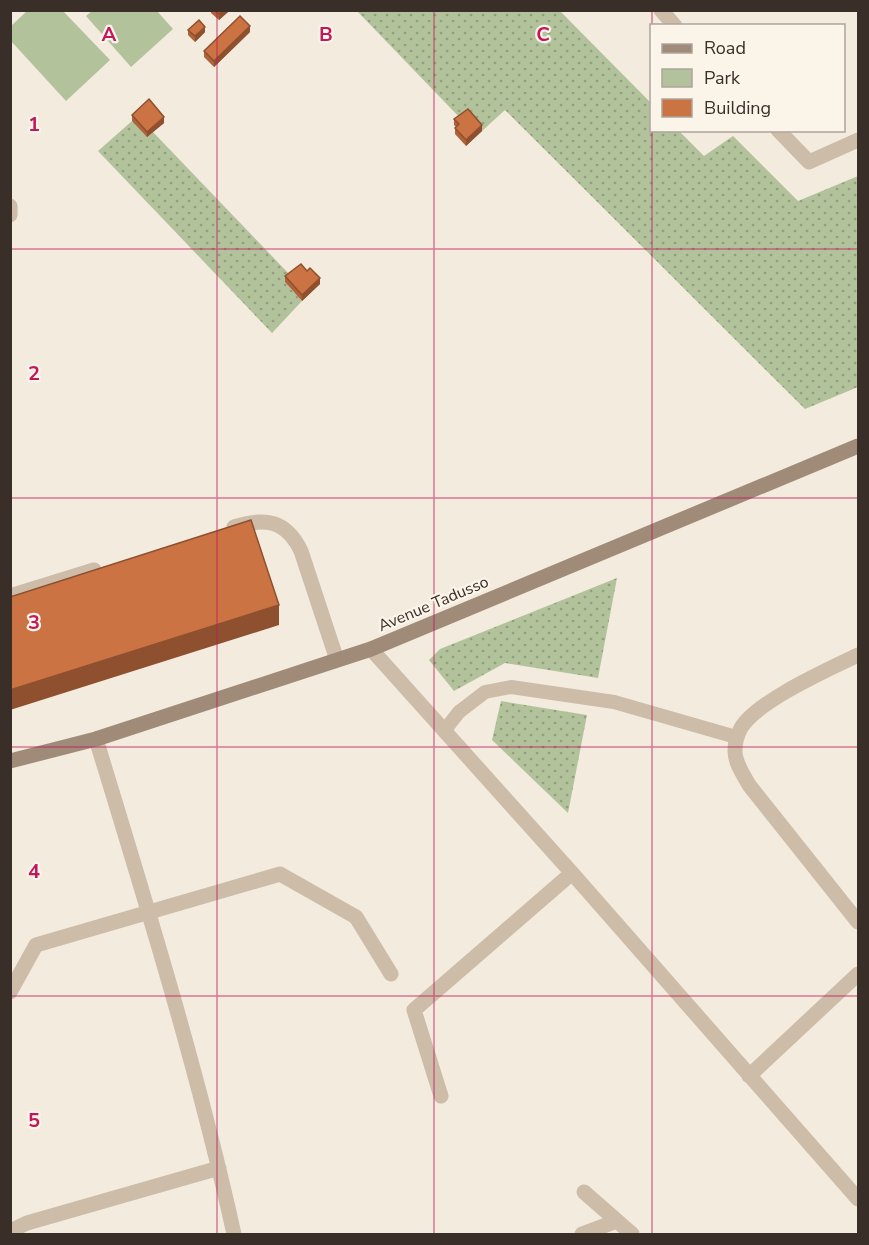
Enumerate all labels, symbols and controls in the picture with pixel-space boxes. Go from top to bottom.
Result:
text: A [102,21,117,48]
text: B [319,21,333,48]
text: C [536,21,550,48]
legend [650,24,845,132]
text: Road [704,36,746,60]
text: Park [704,66,741,90]
text: Building [704,96,771,120]
text: 1 [28,111,40,138]
text: 2 [28,360,40,387]
street label: Avenue Tadusso [375,571,492,637]
text: 3 [28,609,40,636]
text: 4 [28,858,40,885]
text: 5 [28,1107,40,1134]

